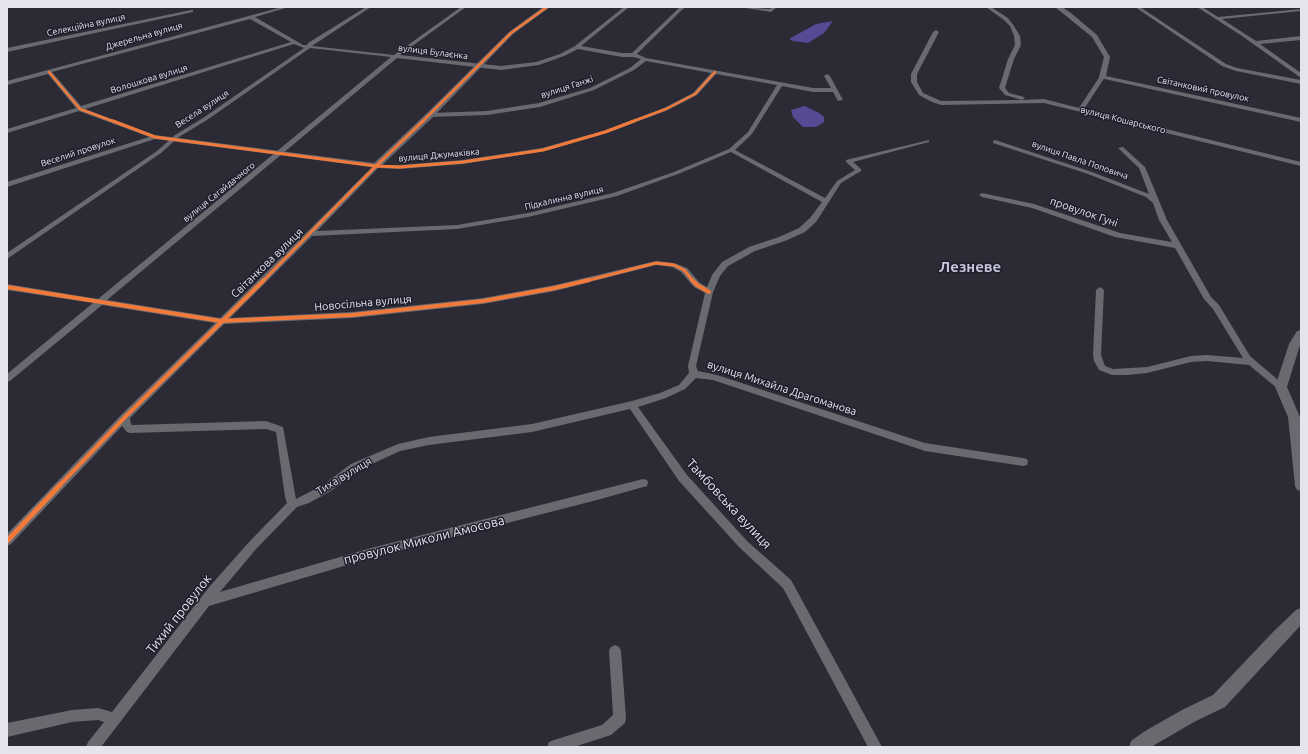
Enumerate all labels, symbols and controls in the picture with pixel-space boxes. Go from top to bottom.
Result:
street label: Селекційна вулиця [46,11,126,39]
street label: Джерельна вулиця [104,20,184,52]
street label: вулиця Булаєнка [397,42,469,62]
street label: Волошкова вулиця [109,62,189,96]
street label: вулиця Ганжі [540,73,594,101]
street label: Світанковий провулок [1156,74,1250,104]
street label: Весела вулиця [173,88,231,130]
street label: вулиця Кошарського [1079,104,1167,136]
street label: Веселий провулок [39,135,117,169]
street label: вулиця Павла Поповича [1030,138,1130,182]
street label: вулиця Джумаківка [398,146,480,164]
street label: вулиця Сагайдачного [181,160,257,224]
street label: Підкалинна вулиця [524,184,604,212]
street label: провулок Гуні [1048,194,1120,230]
street label: Світанкова вулиця [228,225,306,301]
district label: Лезневе [939,258,1001,276]
street label: Новосільна вулиця [314,292,412,314]
street label: вулиця Михайла Драгоманова [706,358,858,418]
street label: Тиха вулиця [314,454,374,498]
street label: Тамбовська вулиця [683,456,775,552]
street label: провулок Миколи Амосова [342,512,506,568]
street label: Тихий провулок [143,571,215,657]

